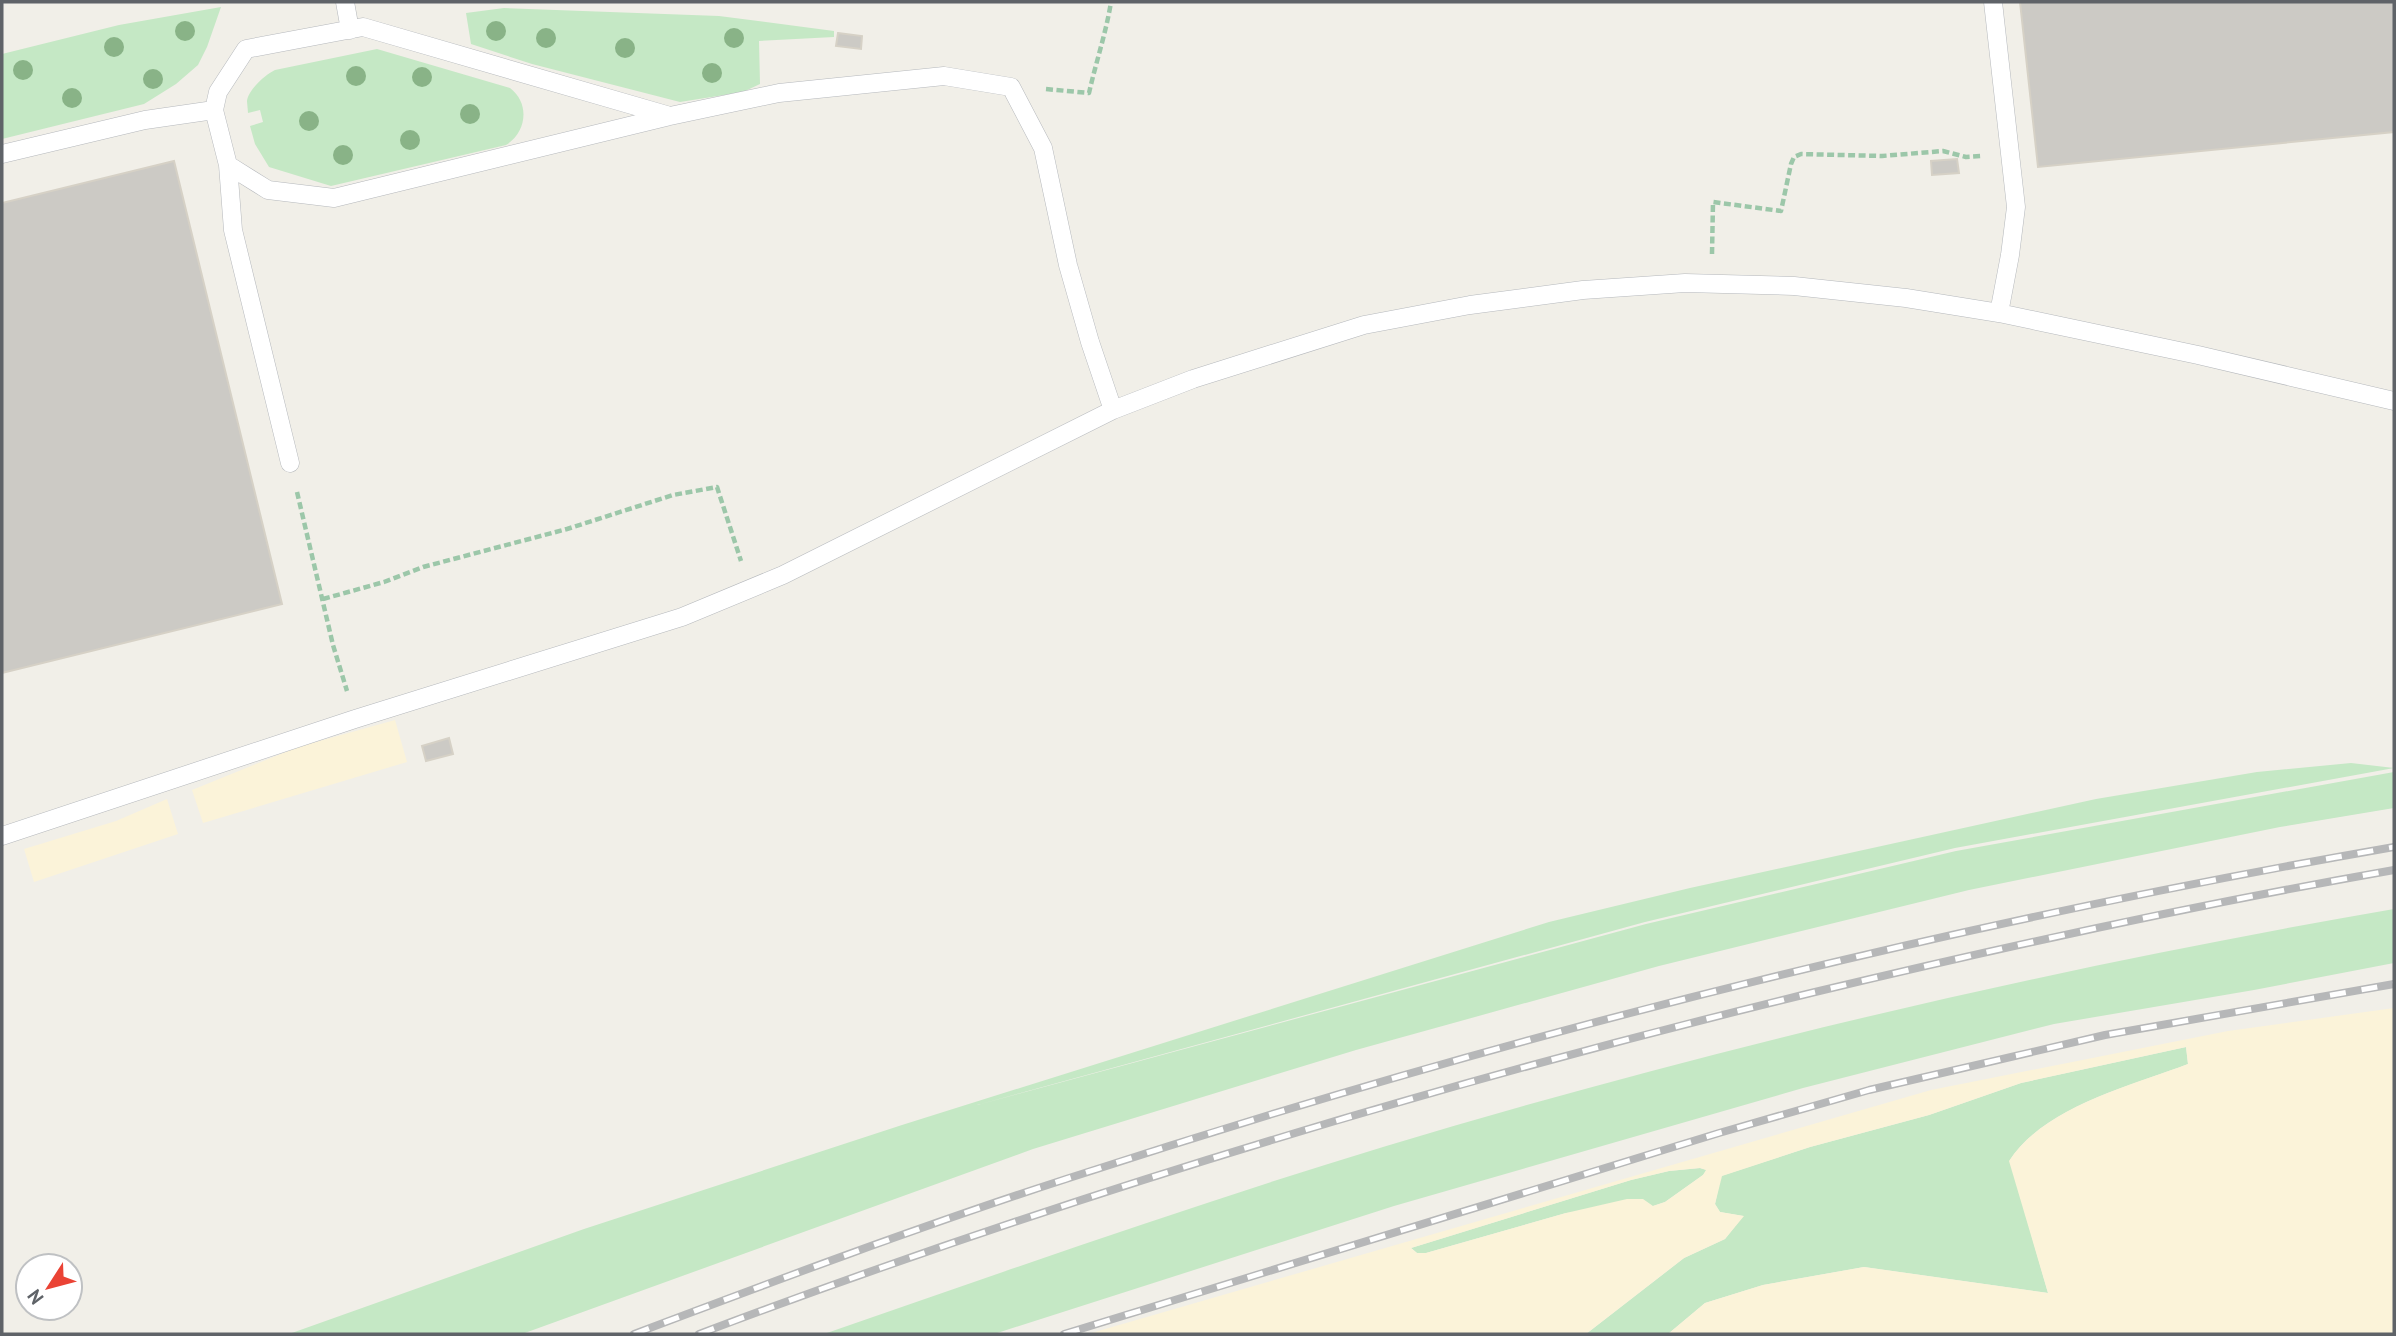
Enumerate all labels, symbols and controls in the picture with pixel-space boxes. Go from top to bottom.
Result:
north arrow [14,1252,84,1322]
text: N [22,1285,49,1309]

